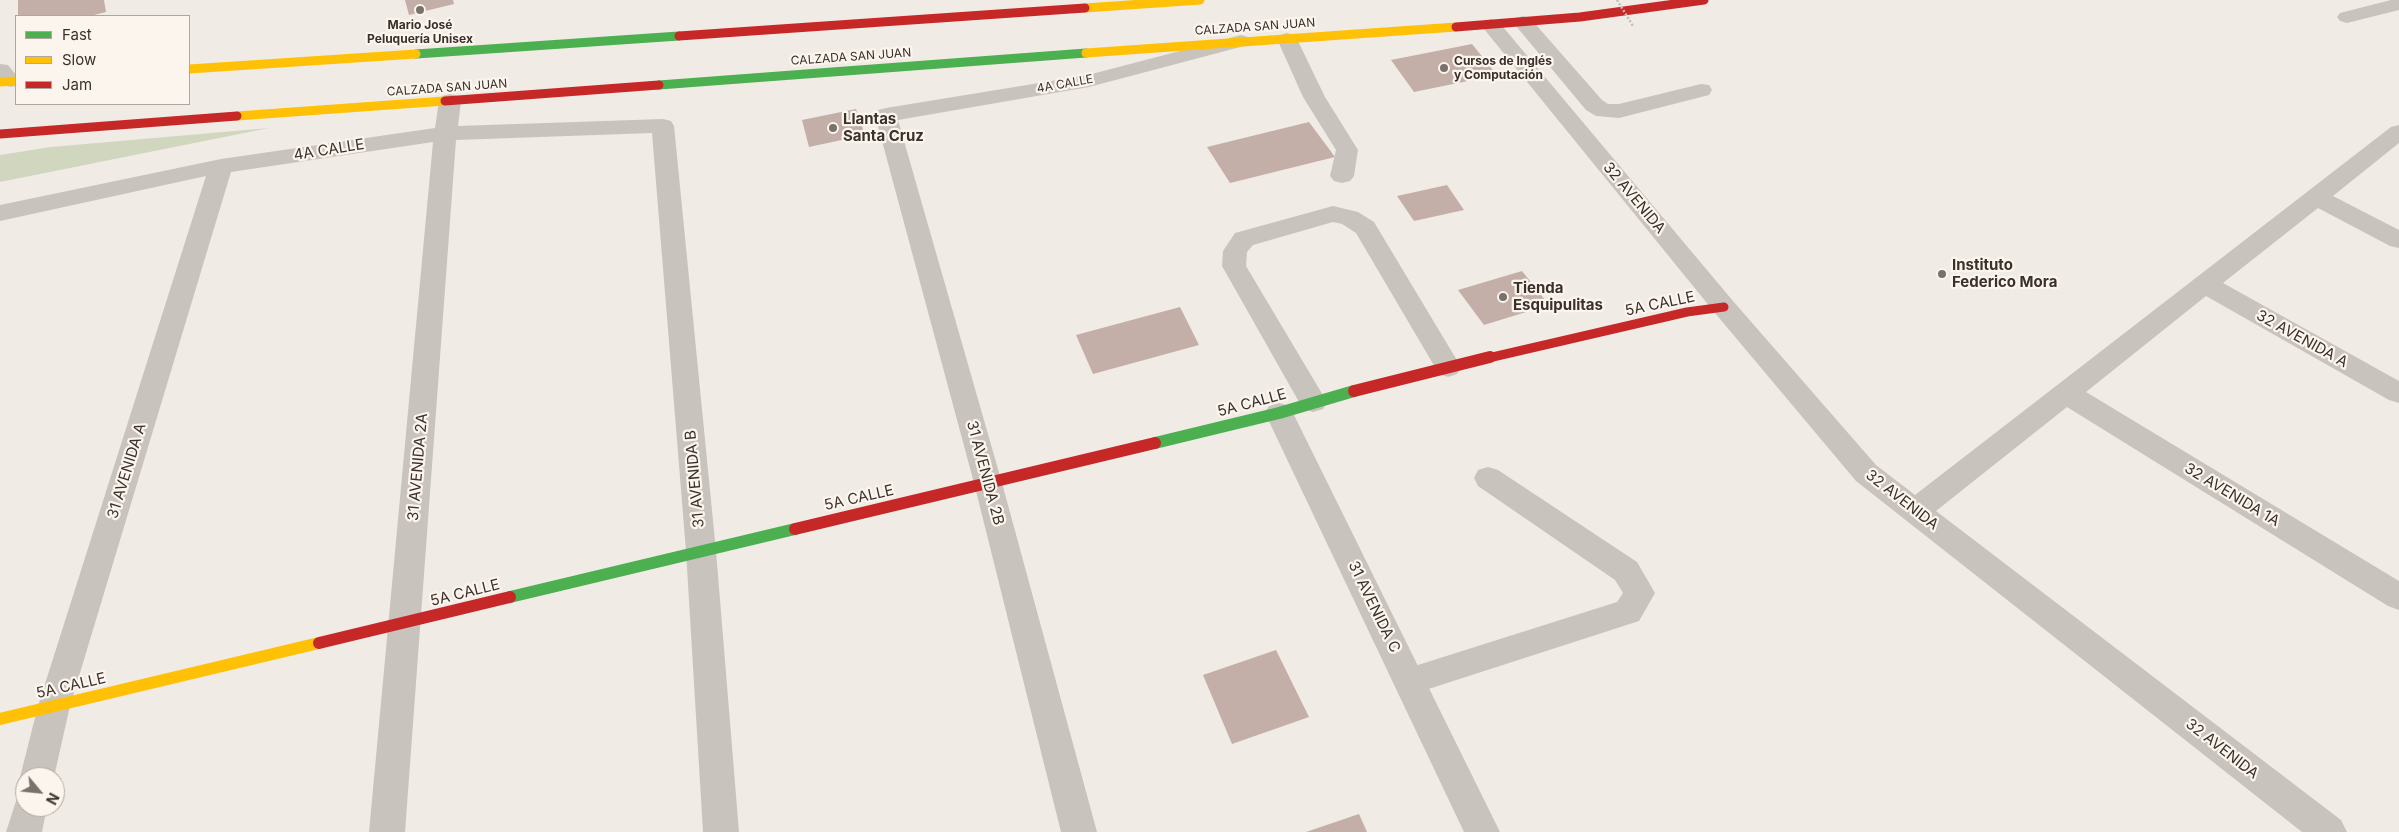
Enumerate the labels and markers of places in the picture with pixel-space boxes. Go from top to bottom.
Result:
marker: Mario José Peluquería Unisex [414,4,426,16]
place label: Mario José Peluquería Unisex [367,18,473,46]
place label: Cursos de Inglés y Computación [1454,54,1552,82]
marker: Cursos de Inglés y Computación [1438,62,1450,74]
place label: Llantas Santa Cruz [843,110,924,145]
marker: Llantas Santa Cruz [827,122,839,134]
place label: Instituto Federico Mora [1952,256,2057,291]
marker: Instituto Federico Mora [1936,268,1948,280]
place label: Tienda Esquipulitas [1513,279,1603,314]
marker: Tienda Esquipulitas [1497,291,1509,303]

